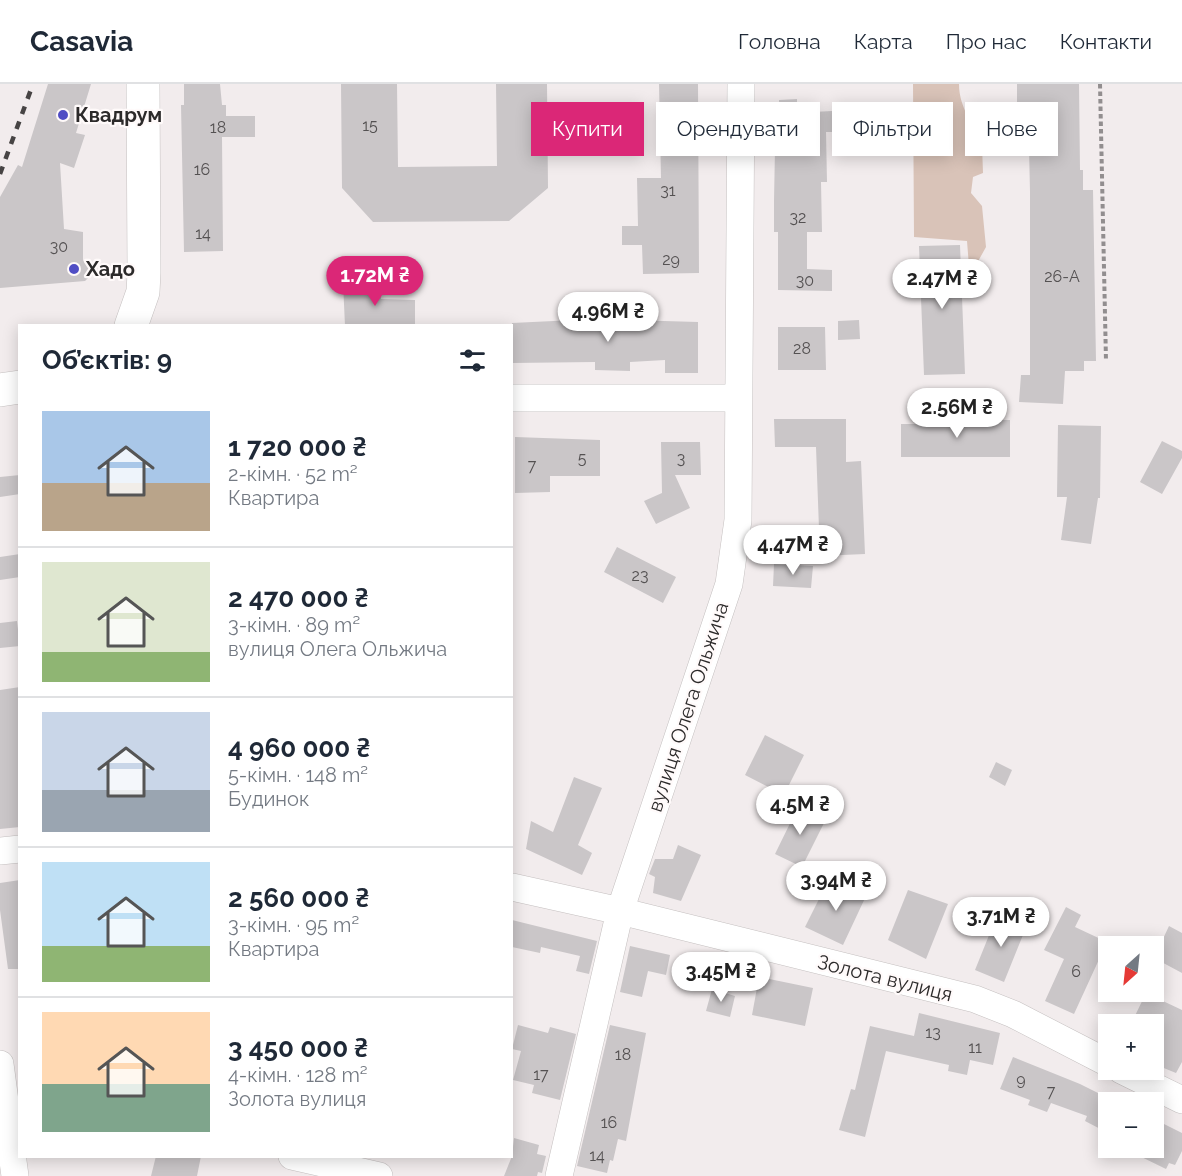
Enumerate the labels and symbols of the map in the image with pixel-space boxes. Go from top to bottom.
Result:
place label: Квадрум [75,103,162,127]
marker: Квадрум [56,108,70,122]
house number: 15 [362,116,378,135]
house number: 18 [210,118,226,137]
house number: 16 [194,160,210,179]
house number: 31 [660,181,676,200]
house number: 32 [790,208,806,227]
house number: 14 [195,224,211,243]
house number: 30 [50,237,68,256]
house number: 29 [662,250,680,269]
pin: 1.72M ₴ [320,256,430,307]
place label: Хадо [85,257,135,281]
pin: 2.47M ₴ [887,259,997,310]
marker: Хадо [67,262,81,276]
house number: 26-А [1044,267,1080,286]
house number: 30 [796,271,814,290]
pin: 4.96M ₴ [553,292,663,343]
house number: 28 [793,339,811,358]
pin: 2.56M ₴ [902,388,1012,439]
house number: 5 [578,449,587,468]
house number: 3 [677,449,685,468]
house number: 7 [528,456,537,475]
pin: 4.47M ₴ [738,525,848,576]
house number: 23 [632,566,648,585]
street label: вулиця Олега Ольжича [643,599,733,815]
pin: 4.5M ₴ [751,785,849,836]
pin: 3.94M ₴ [781,861,891,912]
pin: 3.71M ₴ [946,897,1056,948]
north arrow [1098,936,1164,1002]
street label: Золота вулиця [815,950,955,1006]
pin: 3.45M ₴ [666,952,776,1003]
house number: 6 [1071,962,1081,981]
house number: 13 [925,1023,941,1042]
house number: 11 [968,1038,982,1057]
house number: 18 [615,1045,631,1064]
house number: 17 [533,1065,549,1084]
house number: 9 [1016,1070,1026,1089]
house number: 7 [1047,1082,1056,1101]
house number: 16 [601,1113,617,1132]
house number: 14 [589,1146,605,1165]

